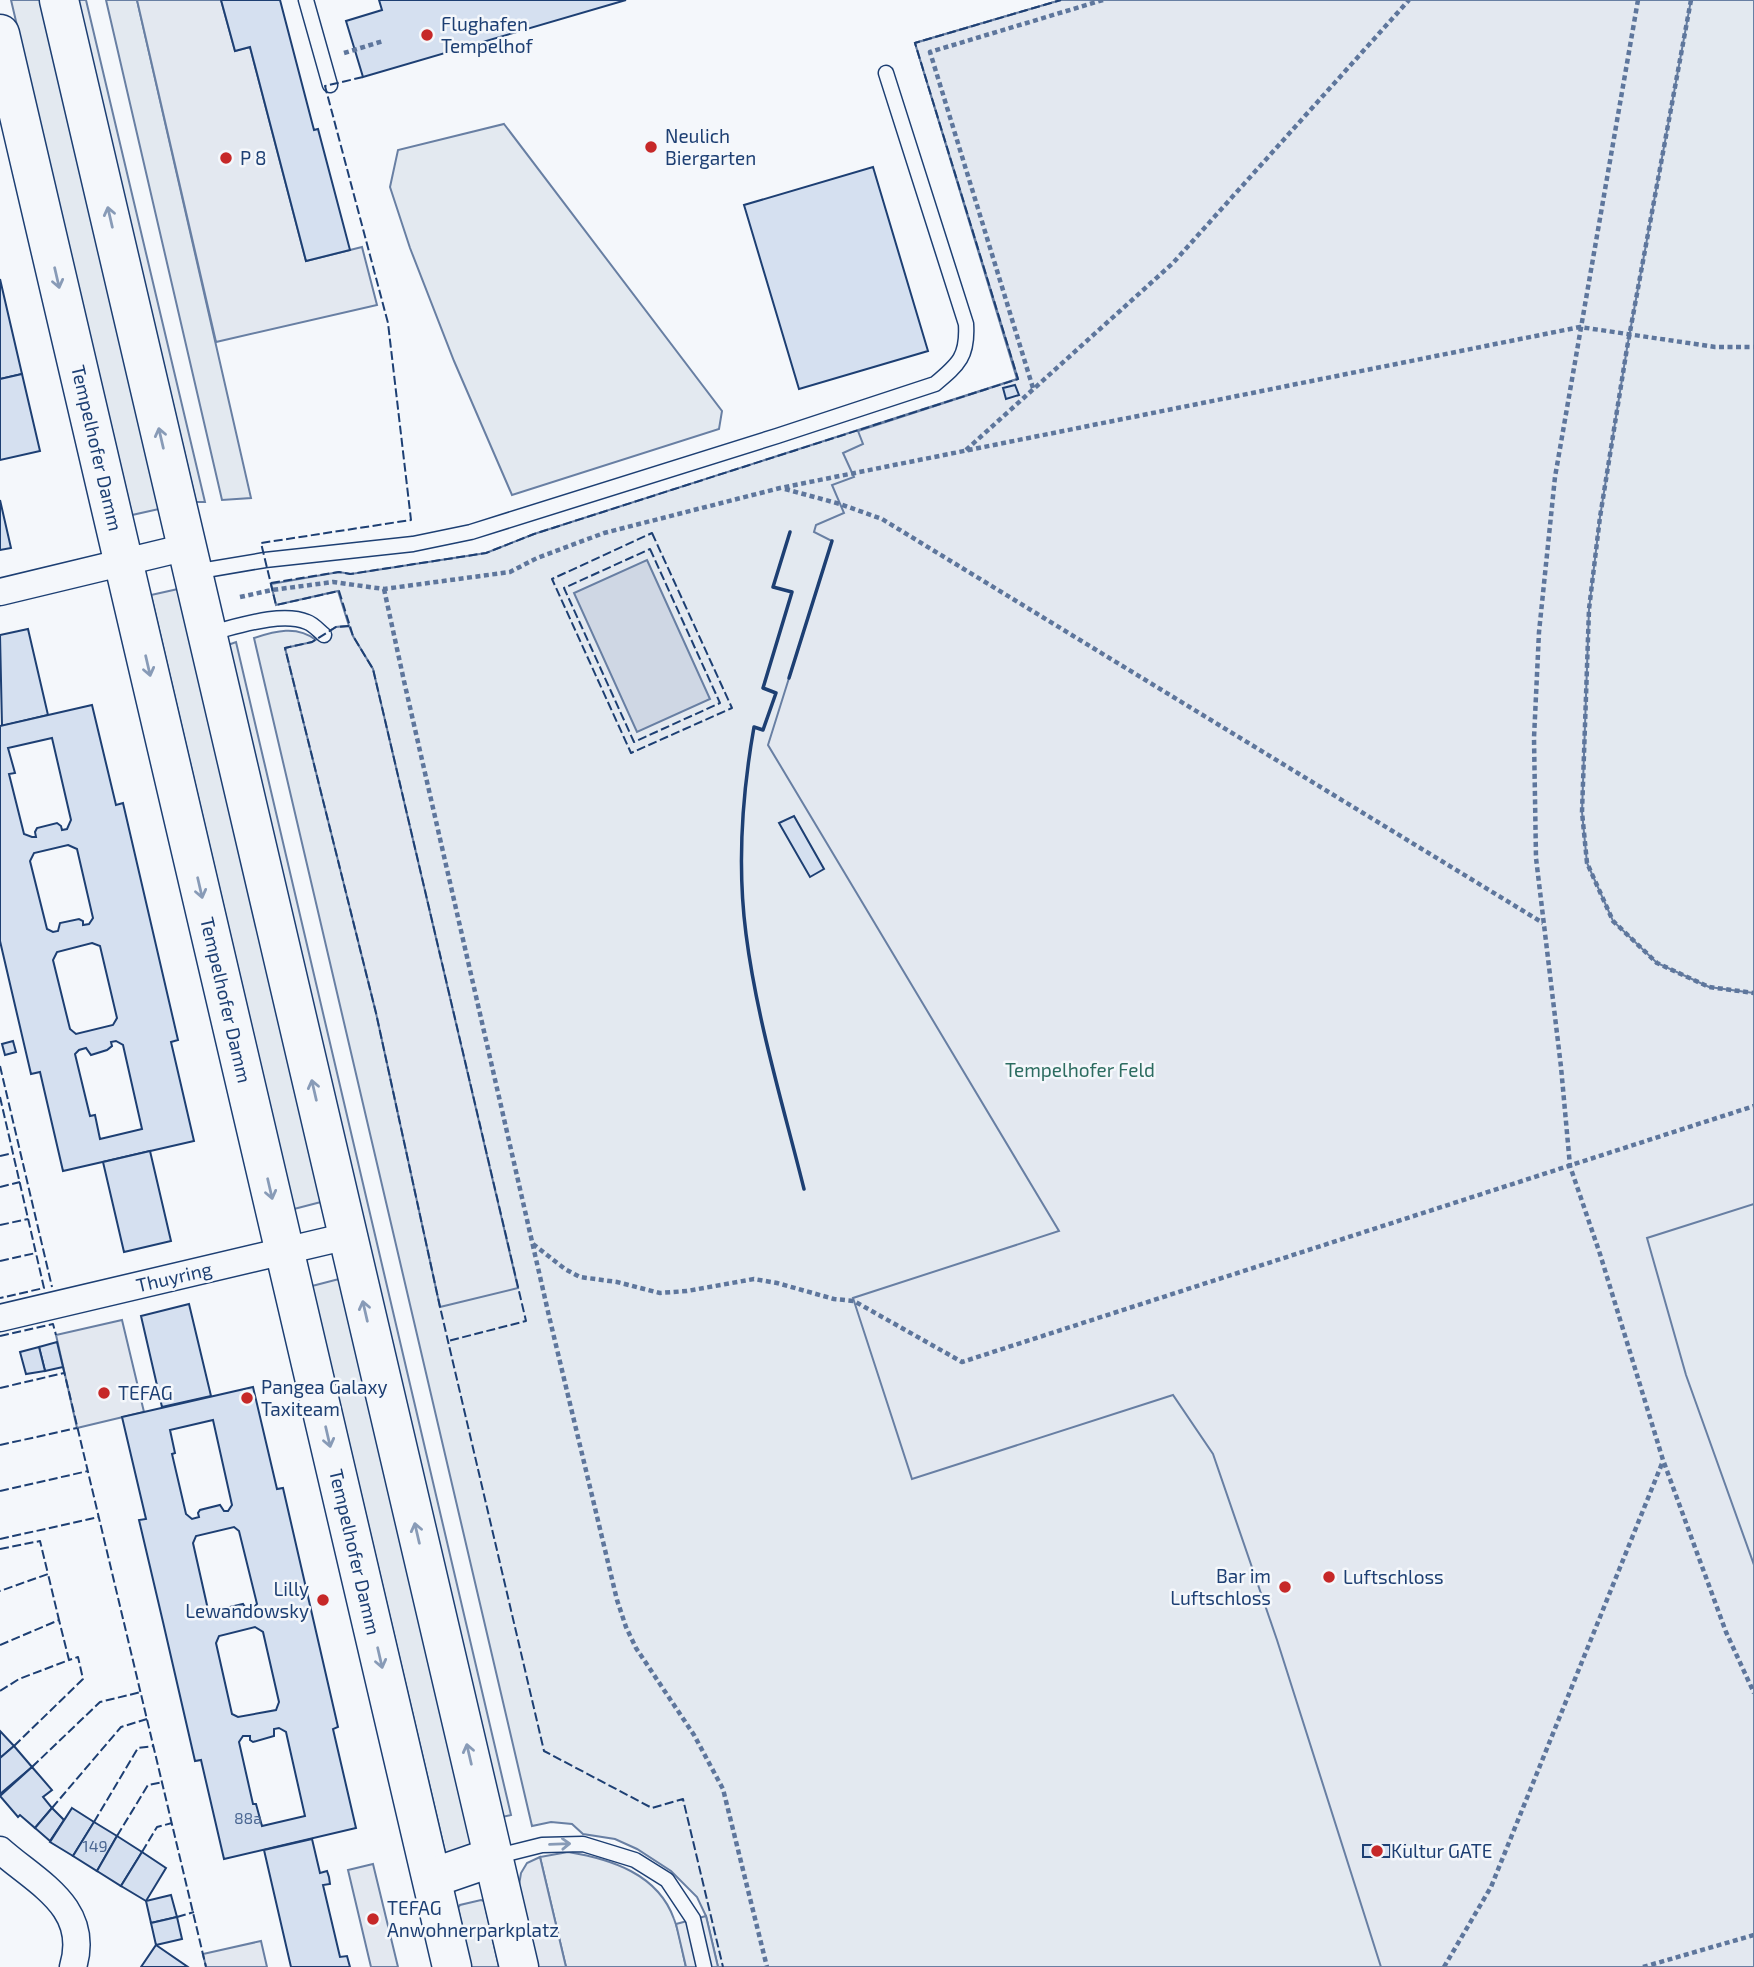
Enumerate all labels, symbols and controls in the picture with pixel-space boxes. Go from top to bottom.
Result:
place label: Flughafen Tempelhof [441,12,533,57]
marker: Flughafen Tempelhof [419,27,435,43]
place label: Neulich Biergarten [665,124,756,169]
marker: Neulich Biergarten [643,139,659,155]
place label: P 8 [240,146,267,169]
marker: P 8 [218,150,234,166]
one-way arrow [102,206,116,229]
one-way arrow [51,266,65,289]
street label: Tempelhofer Damm [67,363,128,533]
one-way arrow [154,427,167,450]
one-way arrow [142,655,155,677]
one-way arrow [194,876,207,899]
street label: Tempelhofer Damm [196,915,257,1085]
park label: Tempelhofer Feld [1005,1058,1155,1081]
one-way arrow [306,1079,320,1102]
one-way arrow [264,1177,277,1200]
street label: Thuyring [134,1257,214,1296]
one-way arrow [358,1300,372,1323]
place label: Pangea Galaxy Taxiteam [261,1375,388,1420]
place label: TEFAG [118,1381,173,1404]
marker: TEFAG [96,1385,112,1401]
marker: Pangea Galaxy Taxiteam [239,1390,255,1406]
one-way arrow [322,1425,335,1447]
street label: Tempelhofer Damm [325,1467,386,1637]
one-way arrow [410,1522,423,1545]
place label: Bar im Luftschloss [1170,1564,1271,1609]
place label: Luftschloss [1343,1565,1444,1588]
marker: Luftschloss [1321,1569,1337,1585]
place label: Lilly Lewandowsky [185,1577,309,1622]
marker: Bar im Luftschloss [1277,1579,1293,1595]
marker: Lilly Lewandowsky [315,1592,331,1608]
one-way arrow [374,1646,387,1669]
one-way arrow [462,1744,475,1766]
house number: 88a [234,1808,262,1827]
house number: 149 [82,1836,108,1855]
one-way arrow [548,1838,571,1851]
place label: Kultur GATE [1391,1839,1492,1862]
marker: Kultur GATE [1369,1843,1385,1859]
place label: TEFAG Anwohnerparkplatz [387,1896,559,1941]
marker: TEFAG Anwohnerparkplatz [365,1911,381,1927]

